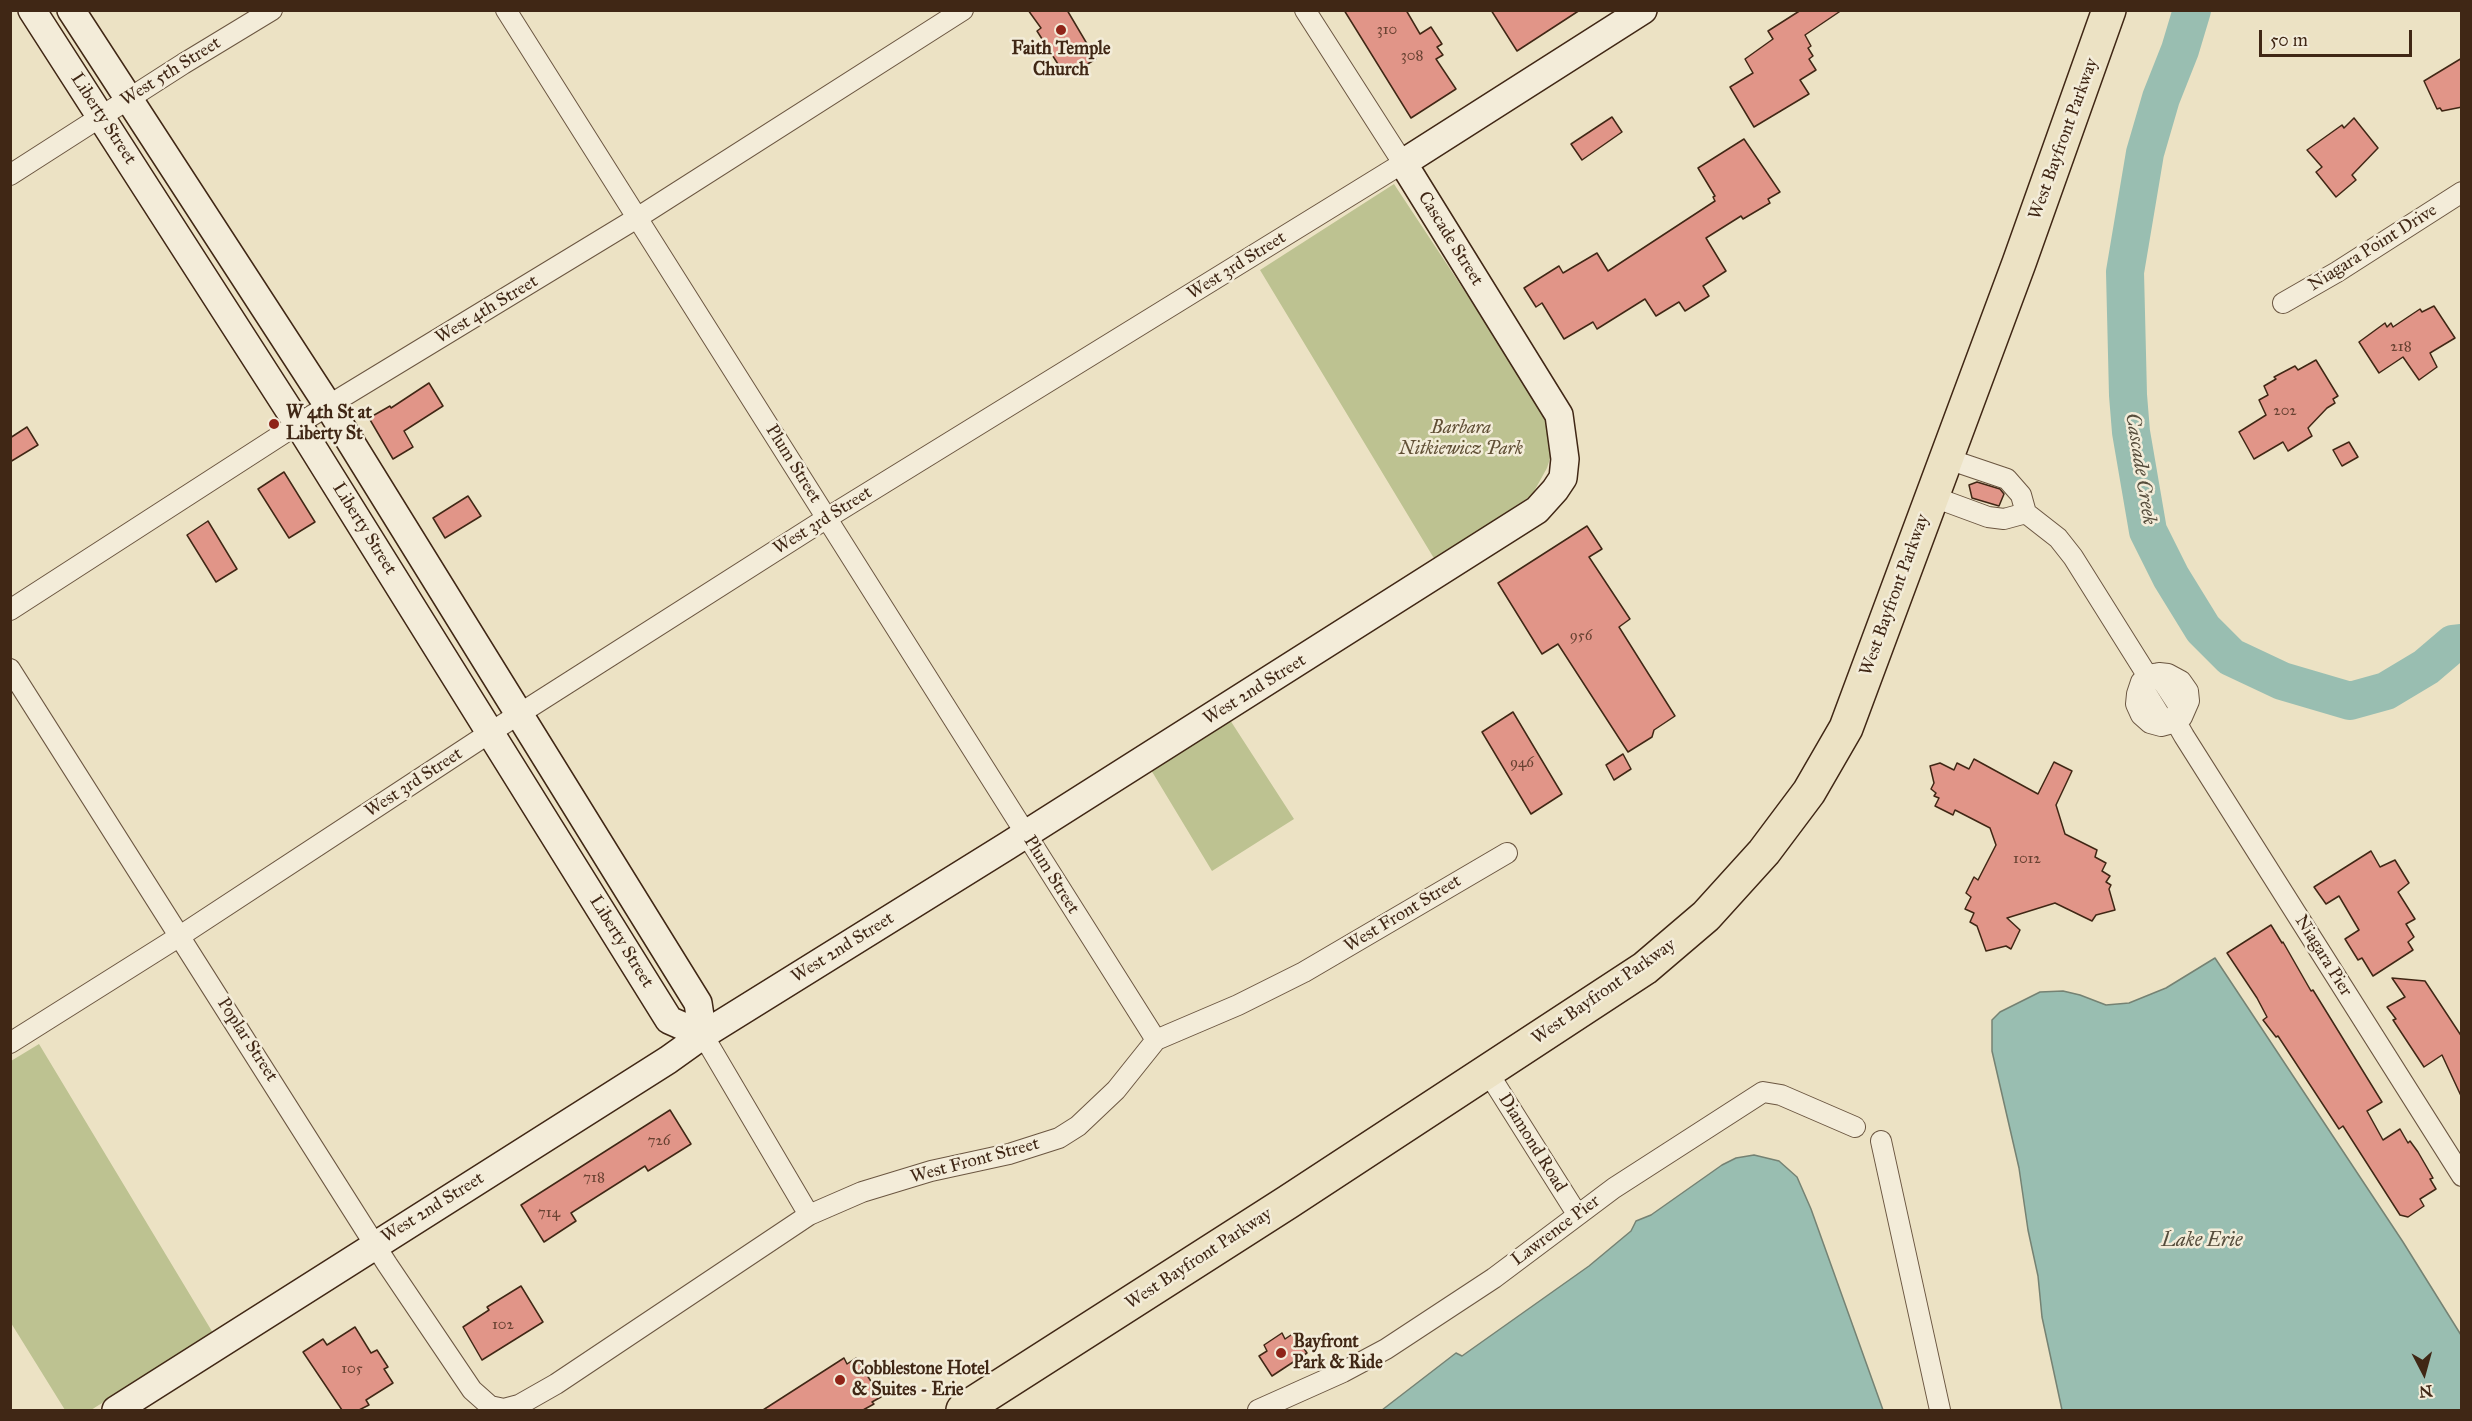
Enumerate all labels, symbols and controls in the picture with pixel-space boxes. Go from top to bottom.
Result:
scale bar [2262,18,2415,56]
house number: 310 [1377,21,1397,39]
marker: Faith Temple Church [1054,23,1068,37]
text: 50 m [2270,29,2308,51]
street label: West 5th Street [117,33,225,111]
place label: Faith Temple Church [1012,39,1110,82]
house number: 308 [1401,47,1423,65]
street label: West Bayfront Parkway [2025,55,2103,223]
street label: Liberty Street [65,69,141,169]
street label: Cascade Street [1413,188,1487,290]
street label: Niagara Point Drive [2305,200,2441,296]
street label: West 3rd Street [1184,227,1290,305]
street label: West 4th Street [432,271,542,349]
house number: 218 [2390,338,2412,356]
house number: 202 [2273,402,2297,420]
place label: W 4th St at Liberty St [286,403,372,446]
water label: Cascade Creek [2119,411,2161,527]
marker: W 4th St at Liberty St [267,417,281,431]
park label: Barbara Nitkiewicz Park [1399,418,1523,460]
street label: Plum Street [760,421,826,507]
street label: Liberty Street [327,479,401,579]
street label: West 3rd Street [770,482,876,560]
street label: West Bayfront Parkway [1856,511,1934,679]
house number: 956 [1570,627,1592,645]
street label: West 2nd Street [1200,650,1310,730]
street label: West 3rd Street [361,743,467,823]
house number: 946 [1510,754,1534,772]
street label: Plum Street [1018,832,1084,918]
house number: 1012 [2013,850,2041,868]
street label: West Front Street [1341,871,1465,957]
street label: Liberty Street [584,892,658,992]
street label: West 2nd Street [788,908,898,988]
street label: Niagara Pier [2290,912,2356,1000]
street label: West Bayfront Parkway [1528,934,1680,1050]
street label: Poplar Street [212,994,282,1086]
street label: Diamond Road [1493,1090,1571,1196]
house number: 726 [647,1132,671,1150]
street label: West Front Street [908,1133,1042,1189]
street label: West 2nd Street [378,1168,488,1248]
house number: 718 [583,1169,605,1187]
street label: Lawrence Pier [1508,1191,1604,1271]
house number: 714 [538,1204,560,1222]
street label: West Bayfront Parkway [1122,1204,1276,1314]
water label: Lake Erie [2162,1229,2242,1253]
house number: 102 [492,1316,514,1334]
place label: Bayfront Park & Ride [1293,1332,1383,1374]
north arrow [2394,1343,2454,1403]
marker: Bayfront Park & Ride [1274,1346,1288,1360]
place label: Cobblestone Hotel & Suites - Erie [852,1359,990,1402]
house number: 105 [341,1360,363,1378]
marker: Cobblestone Hotel & Suites - Erie [833,1373,847,1387]
text: N [2418,1381,2434,1402]

